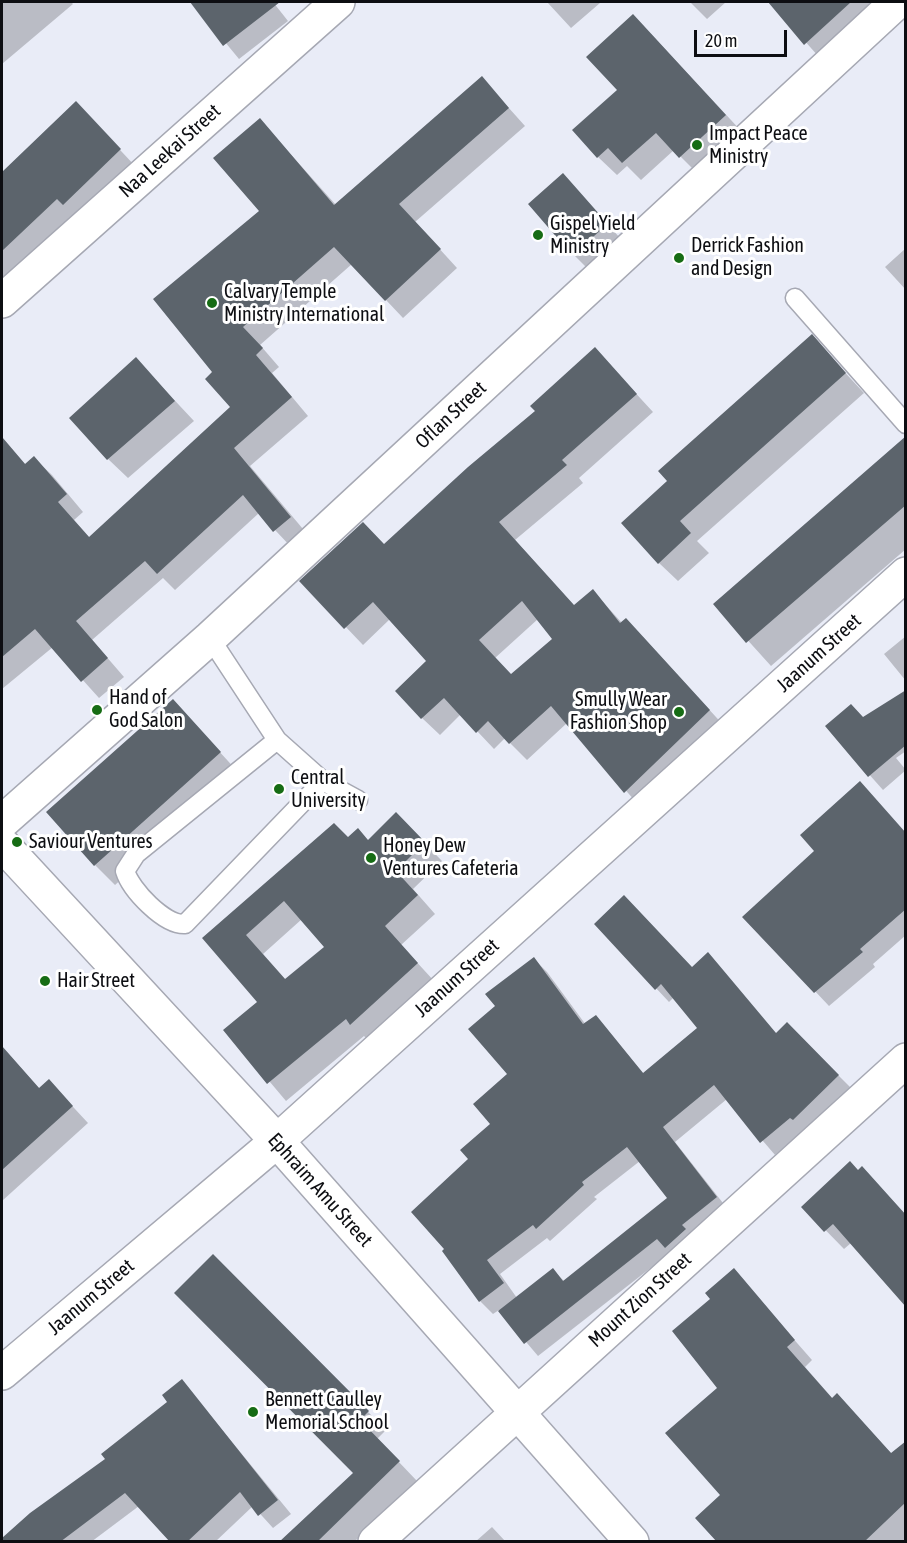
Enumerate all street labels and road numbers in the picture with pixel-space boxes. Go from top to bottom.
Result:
street label: Naa Leekai Street [114,99,226,203]
street label: Oflan Street [411,376,491,454]
street label: Jaanum Street [772,609,866,697]
street label: Jaanum Street [410,934,504,1022]
street label: Ephraim Amu Street [263,1128,377,1252]
street label: Mount Zion Street [584,1248,696,1352]
street label: Jaanum Street [43,1254,139,1340]

